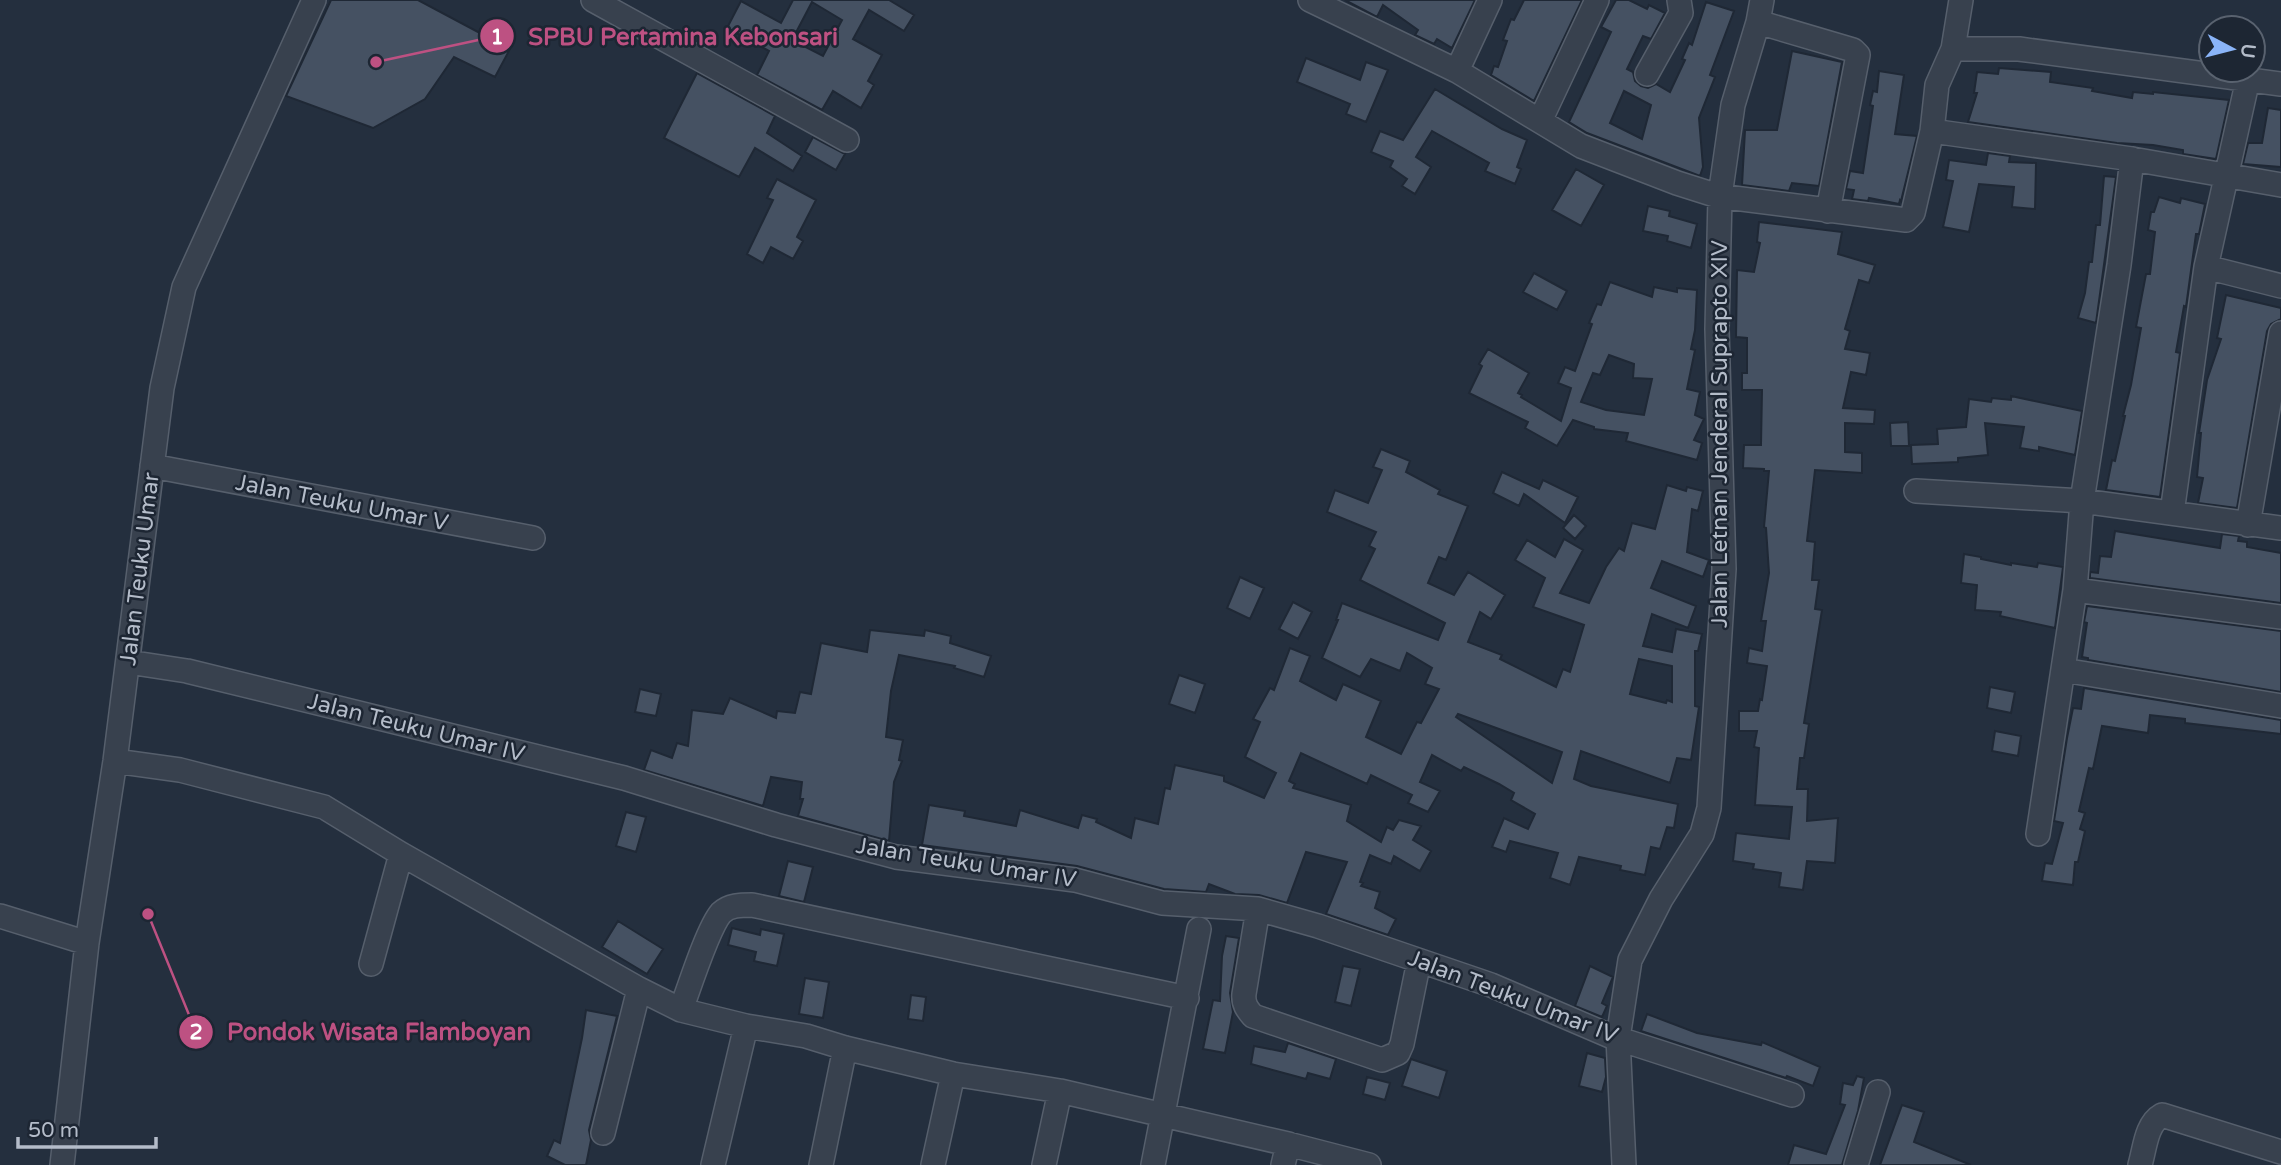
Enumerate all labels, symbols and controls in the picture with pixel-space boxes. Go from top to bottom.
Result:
callout: SPBU Pertamina Kebonsari [479,14,852,59]
north arrow [2197,14,2267,84]
text: SPBU Pertamina Kebonsari [528,23,838,52]
text: 1 [490,25,504,50]
text: U [2236,42,2260,59]
street label: Jalan Letnan Jenderal Suprapto XIV [1706,240,1734,628]
street label: Jalan Teuku Umar V [233,469,451,537]
street label: Jalan Teuku Umar [114,471,166,667]
street label: Jalan Teuku Umar IV [305,687,527,769]
street label: Jalan Teuku Umar IV [854,832,1078,894]
street label: Jalan Teuku Umar IV [1404,944,1622,1050]
callout: Pondok Wisata Flamboyan [178,1009,545,1054]
text: Pondok Wisata Flamboyan [227,1018,531,1047]
text: 2 [189,1020,203,1045]
scale bar [18,1106,156,1150]
text: 50 m [28,1118,79,1143]

